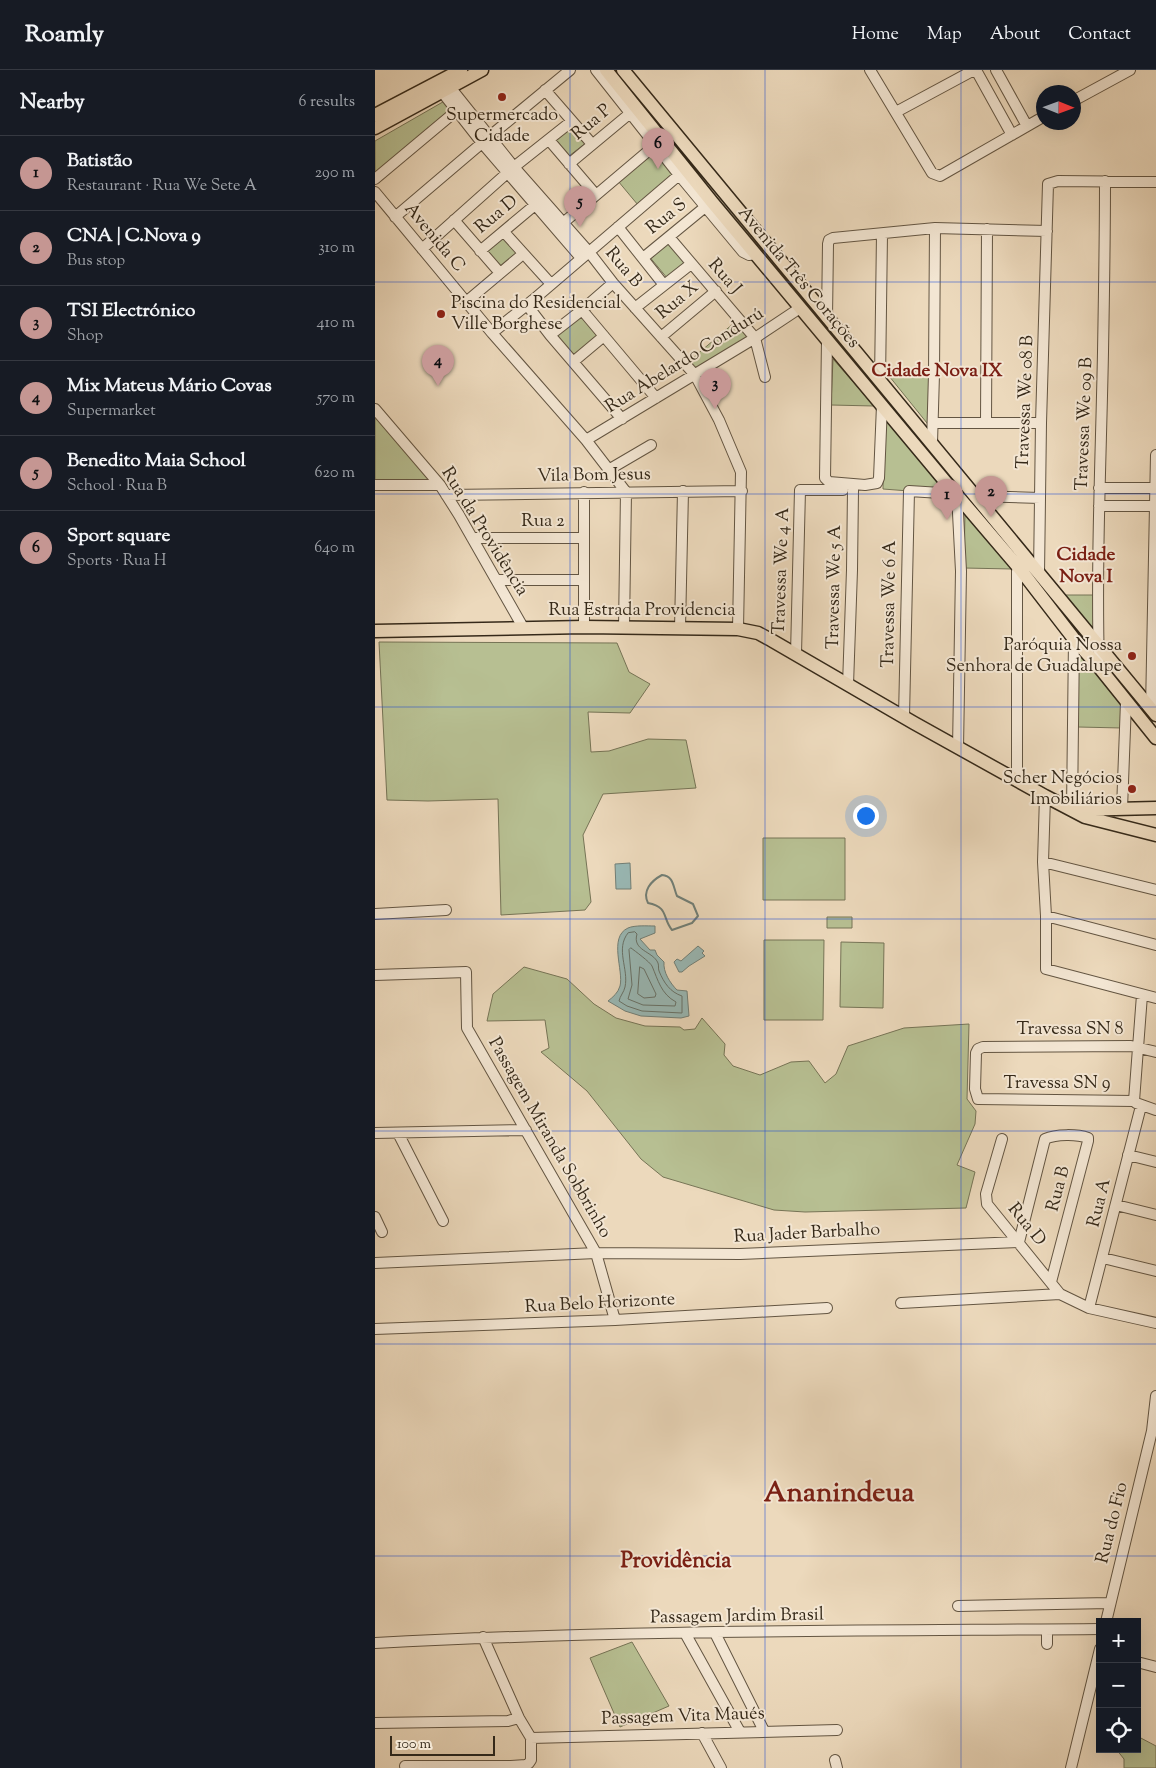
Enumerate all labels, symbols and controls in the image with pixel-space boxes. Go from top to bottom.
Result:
text: Roamly [25,18,104,52]
text: Home [852,22,899,48]
text: Map [927,22,962,48]
text: About [990,22,1040,48]
text: Contact [1068,22,1131,48]
north arrow [1036,85,1081,130]
text: Nearby [20,88,85,118]
text: 6 results [299,91,355,114]
marker: Supermercado Cidade [496,91,508,103]
street label: Rua P [566,99,618,147]
place label: Supermercado Cidade [446,103,558,150]
pin: 6 [642,128,674,169]
text: Batistão [67,148,132,175]
text: 1 [33,162,39,185]
text: 290 m [315,162,355,185]
text: Restaurant · Rua We Sete A [67,175,257,198]
pin: 5 [564,186,596,227]
street label: Rua D [470,189,524,241]
street label: Rua S [641,193,693,241]
street label: Avenida C [397,198,471,278]
street label: Avenida Três Corações [731,201,865,355]
text: CNA | C.Nova 9 [67,223,201,250]
text: 2 [32,237,40,260]
text: 310 m [318,237,355,260]
street label: Rua B [598,242,648,294]
text: Bus stop [67,250,125,273]
street label: Rua J [701,253,747,301]
street label: Rua X [651,275,705,327]
place label: Piscina do Residencial Ville Borghese [451,291,621,338]
text: TSI Electrónico [67,298,195,325]
street label: Rua Abelardo Condurú [601,302,769,420]
marker: Piscina do Residencial Ville Borghese [435,308,447,320]
text: 3 [33,312,39,335]
text: 410 m [317,312,355,335]
text: Shop [67,325,103,348]
street label: Travessa We 08 B [1011,335,1041,469]
pin: 4 [422,345,454,386]
street label: Travessa We 09 B [1070,357,1100,491]
district label: Cidade Nova IX [871,358,1003,385]
pin: 3 [699,368,731,409]
text: Mix Mateus Mário Covas [67,373,272,400]
text: 4 [32,387,40,410]
text: 570 m [317,387,355,410]
text: Supermarket [67,400,156,423]
text: Benedito Maia School [67,448,246,475]
text: 5 [33,462,39,485]
text: 620 m [315,462,355,485]
street label: Rua da Providência [434,462,534,602]
street label: Vila Bom Jesus [537,462,651,490]
text: School · Rua B [67,475,167,498]
pin: 2 [975,476,1007,517]
pin: 1 [931,479,963,520]
street label: Travessa We 4 A [767,507,797,635]
street label: Rua 2 [521,509,565,535]
text: Sport square [67,523,170,550]
street label: Travessa We 5 A [821,524,849,649]
text: 6 [32,537,40,560]
text: 640 m [314,537,355,560]
street label: Travessa We 6 A [876,540,904,668]
district label: Cidade Nova I [1057,542,1116,591]
text: Sports · Rua H [67,550,166,573]
street label: Rua Estrada Providencia [549,598,735,624]
place label: Paróquia Nossa Senhora de Guadalupe [946,633,1122,680]
marker: Paróquia Nossa Senhora de Guadalupe [1126,650,1138,662]
place label: Scher Negócios Imobiliários [1003,766,1122,813]
marker: Scher Negócios Imobiliários [1126,783,1138,795]
your location [853,803,879,829]
street label: Travessa SN 8 [1016,1017,1124,1043]
street label: Passagem Miranda Sobbrinho [481,1033,617,1243]
street label: Travessa SN 9 [1004,1071,1111,1097]
street label: Rua B [1040,1163,1078,1215]
street label: Rua A [1081,1175,1119,1230]
street label: Rua D [1000,1198,1052,1252]
street label: Rua Jader Barbalho [733,1217,881,1251]
street label: Rua Belo Horizonte [524,1287,676,1321]
district label: Ananindeua [764,1474,914,1514]
street label: Rua do Fio [1090,1479,1136,1566]
district label: Providência [621,1546,732,1578]
street label: Passagem Jardim Brasil [650,1602,824,1632]
map controls [1096,1618,1141,1753]
button: + [1096,1618,1141,1663]
button: − [1096,1663,1141,1708]
street label: Passagem Vita Maués [601,1701,765,1733]
button: locate [1096,1708,1141,1753]
scale bar [390,1733,495,1756]
text: 100 m [397,1735,431,1755]

